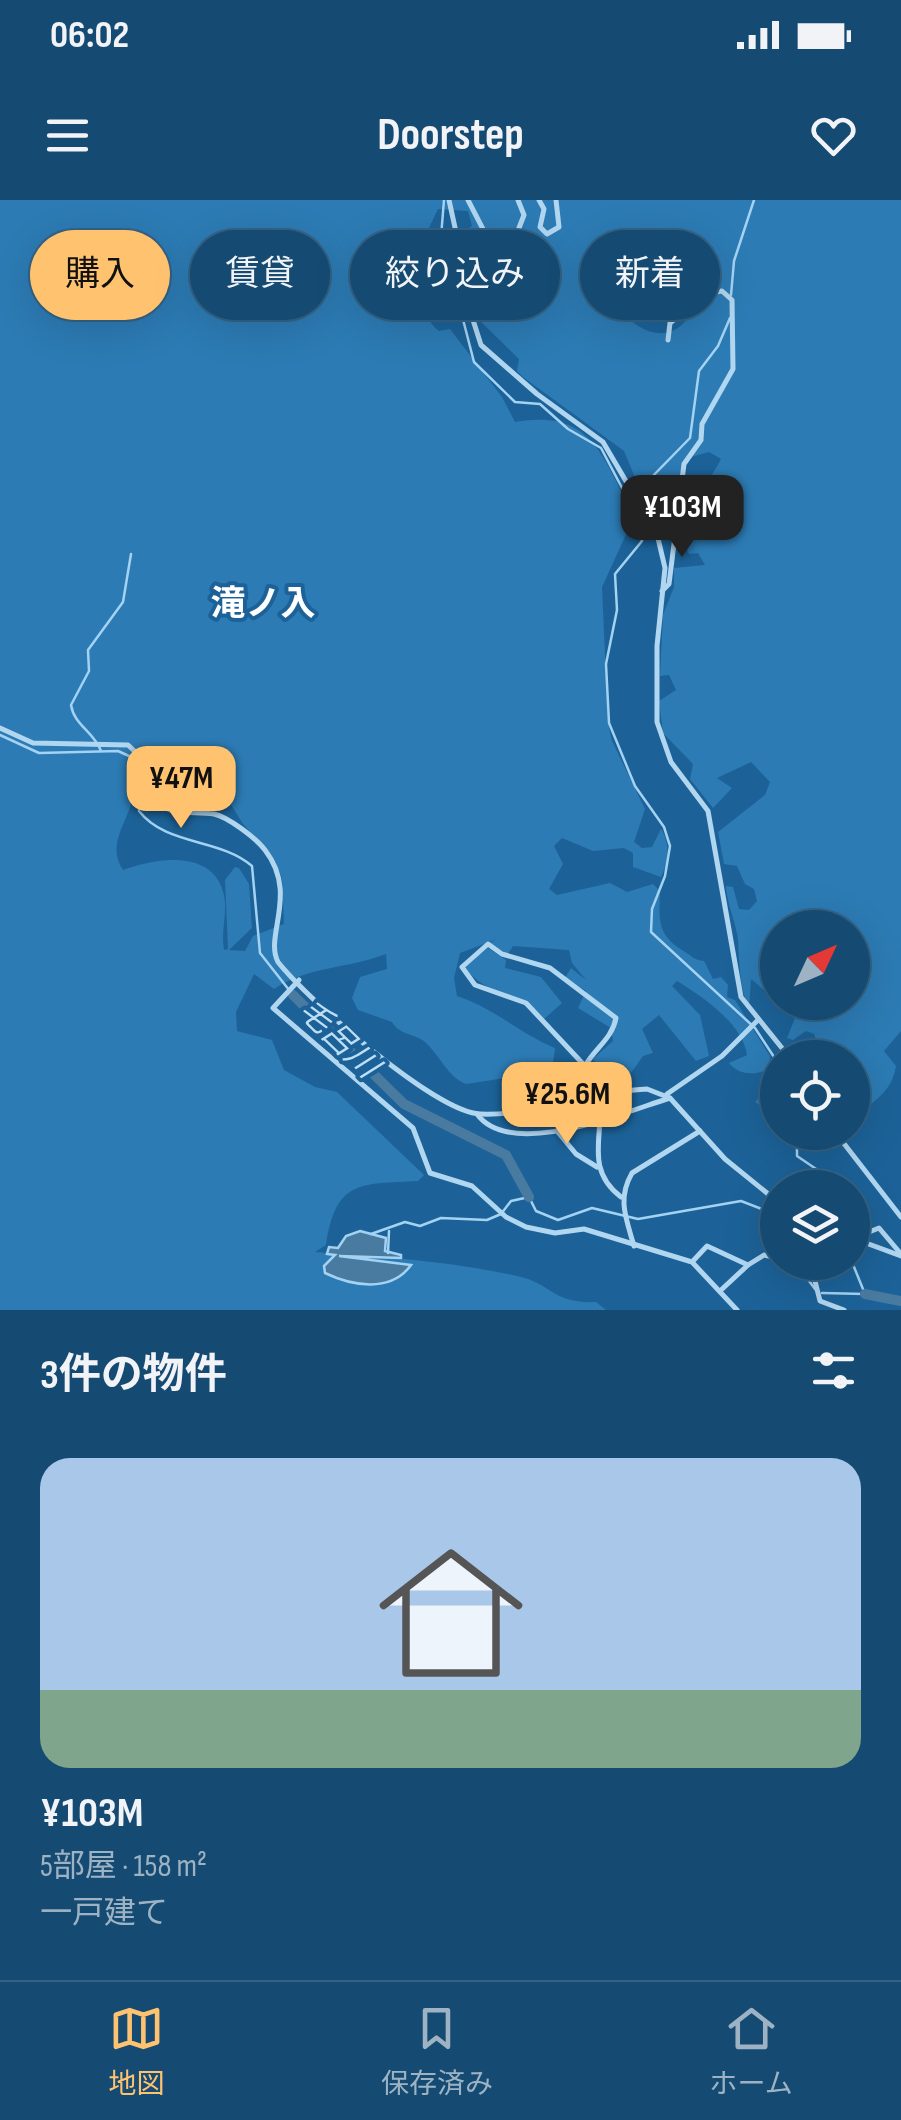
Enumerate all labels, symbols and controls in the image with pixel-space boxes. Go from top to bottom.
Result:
text: 06:02 [50,13,129,58]
icon: menu [40,108,95,163]
text: Doorstep [377,108,524,163]
icon: heart [806,108,861,163]
chip: 購入 [30,230,170,320]
chip: 賃貸 [190,230,330,320]
chip: 絞り込み [350,230,560,320]
chip: 新着 [580,230,720,320]
pin: ¥103M [612,475,752,560]
text: ¥103M [643,488,721,527]
district label: 滝ノ入 [210,583,316,626]
pin: ¥47M [122,746,240,831]
text: ¥47M [149,759,213,798]
north arrow [760,910,870,1020]
map controls [760,910,870,1280]
water label: 毛呂川 [290,992,388,1088]
button: locate [760,1040,870,1150]
pin: ¥25.6M [486,1062,648,1147]
text: ¥25.6M [524,1075,610,1114]
button: layers [760,1170,870,1280]
icon: filters [806,1343,861,1398]
text: 3件の物件 [40,1350,227,1401]
icon: home [361,1523,541,1703]
text: ¥103M [40,1788,143,1839]
text: 5部屋 · 158 m² [40,1847,207,1886]
text: 一戸建て [40,1894,168,1933]
tab: 地図 [108,2001,164,2101]
tab: 保存済み [381,2001,493,2101]
tab: ホーム [710,2001,793,2101]

